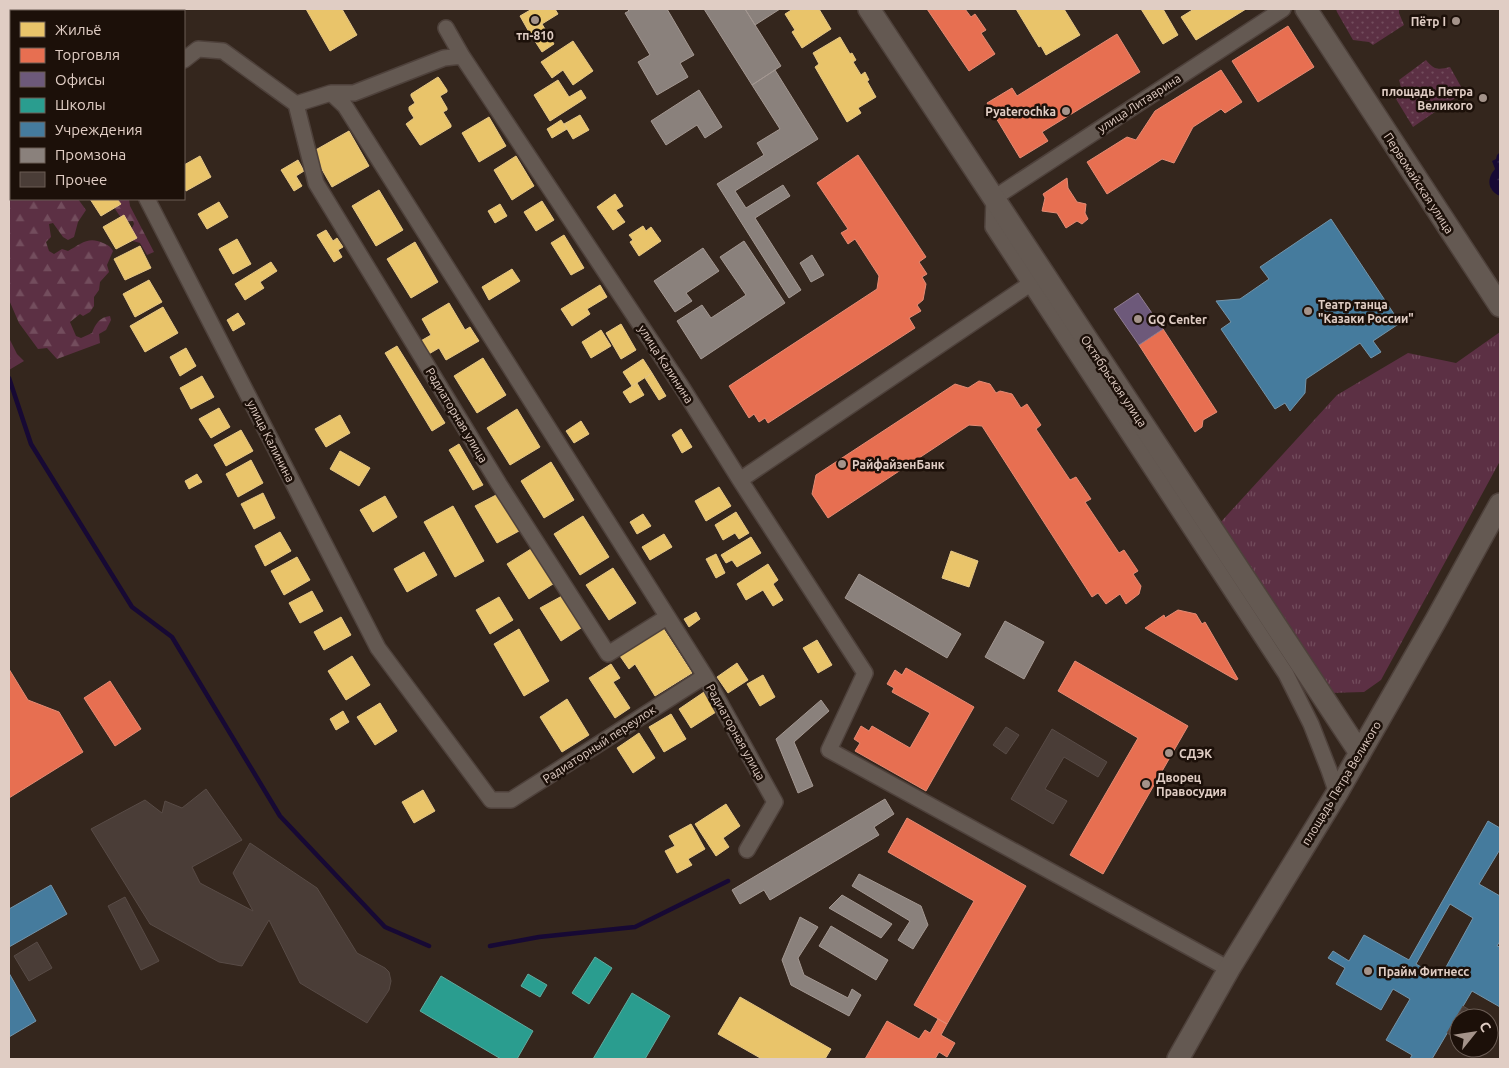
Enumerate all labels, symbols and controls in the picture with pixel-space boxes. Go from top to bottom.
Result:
legend [10,10,185,200]
marker: тп-810 [529,14,541,26]
place label: Пётр I [1411,15,1446,28]
marker: Пётр I [1450,15,1462,27]
text: Жильё [55,21,102,38]
place label: тп-810 [516,29,554,42]
text: Торговля [55,46,120,63]
text: Офисы [55,71,105,88]
street label: улица Литаврина [1095,71,1183,135]
place label: площадь Петра Великого [1382,85,1473,112]
marker: площадь Петра Великого [1477,92,1489,104]
text: Школы [55,96,106,113]
place label: Pyaterochka [985,105,1056,118]
marker: Pyaterochka [1060,105,1072,117]
text: Учреждения [55,121,143,138]
street label: Первомайская улица [1382,130,1456,236]
text: Промзона [55,146,126,163]
text: Прочее [55,171,107,188]
place label: Театр танца "Казаки России" [1318,298,1414,325]
marker: Театр танца "Казаки России" [1302,305,1314,317]
marker: GQ Center [1132,313,1144,325]
place label: GQ Center [1148,313,1207,326]
street label: улица Калинина [636,323,696,405]
street label: Октябрьская улица [1079,333,1149,429]
street label: Радиаторная улица [424,365,490,465]
street label: улица Калинина [245,398,297,484]
marker: РайфайзенБанк [836,458,848,470]
place label: РайфайзенБанк [852,458,945,471]
street label: Радиаторная улица [704,682,768,782]
street label: Радиаторный переулок [540,703,658,785]
street label: площадь Петра Великого [1299,719,1383,847]
marker: СДЭК [1163,747,1175,759]
place label: СДЭК [1179,747,1212,760]
place label: Дворец Правосудия [1156,771,1227,798]
marker: Дворец Правосудия [1140,778,1152,790]
marker: Прайм Фитнесс [1362,965,1374,977]
place label: Прайм Фитнесс [1378,965,1469,978]
north arrow [1449,1008,1499,1058]
text: С [1476,1019,1494,1034]

